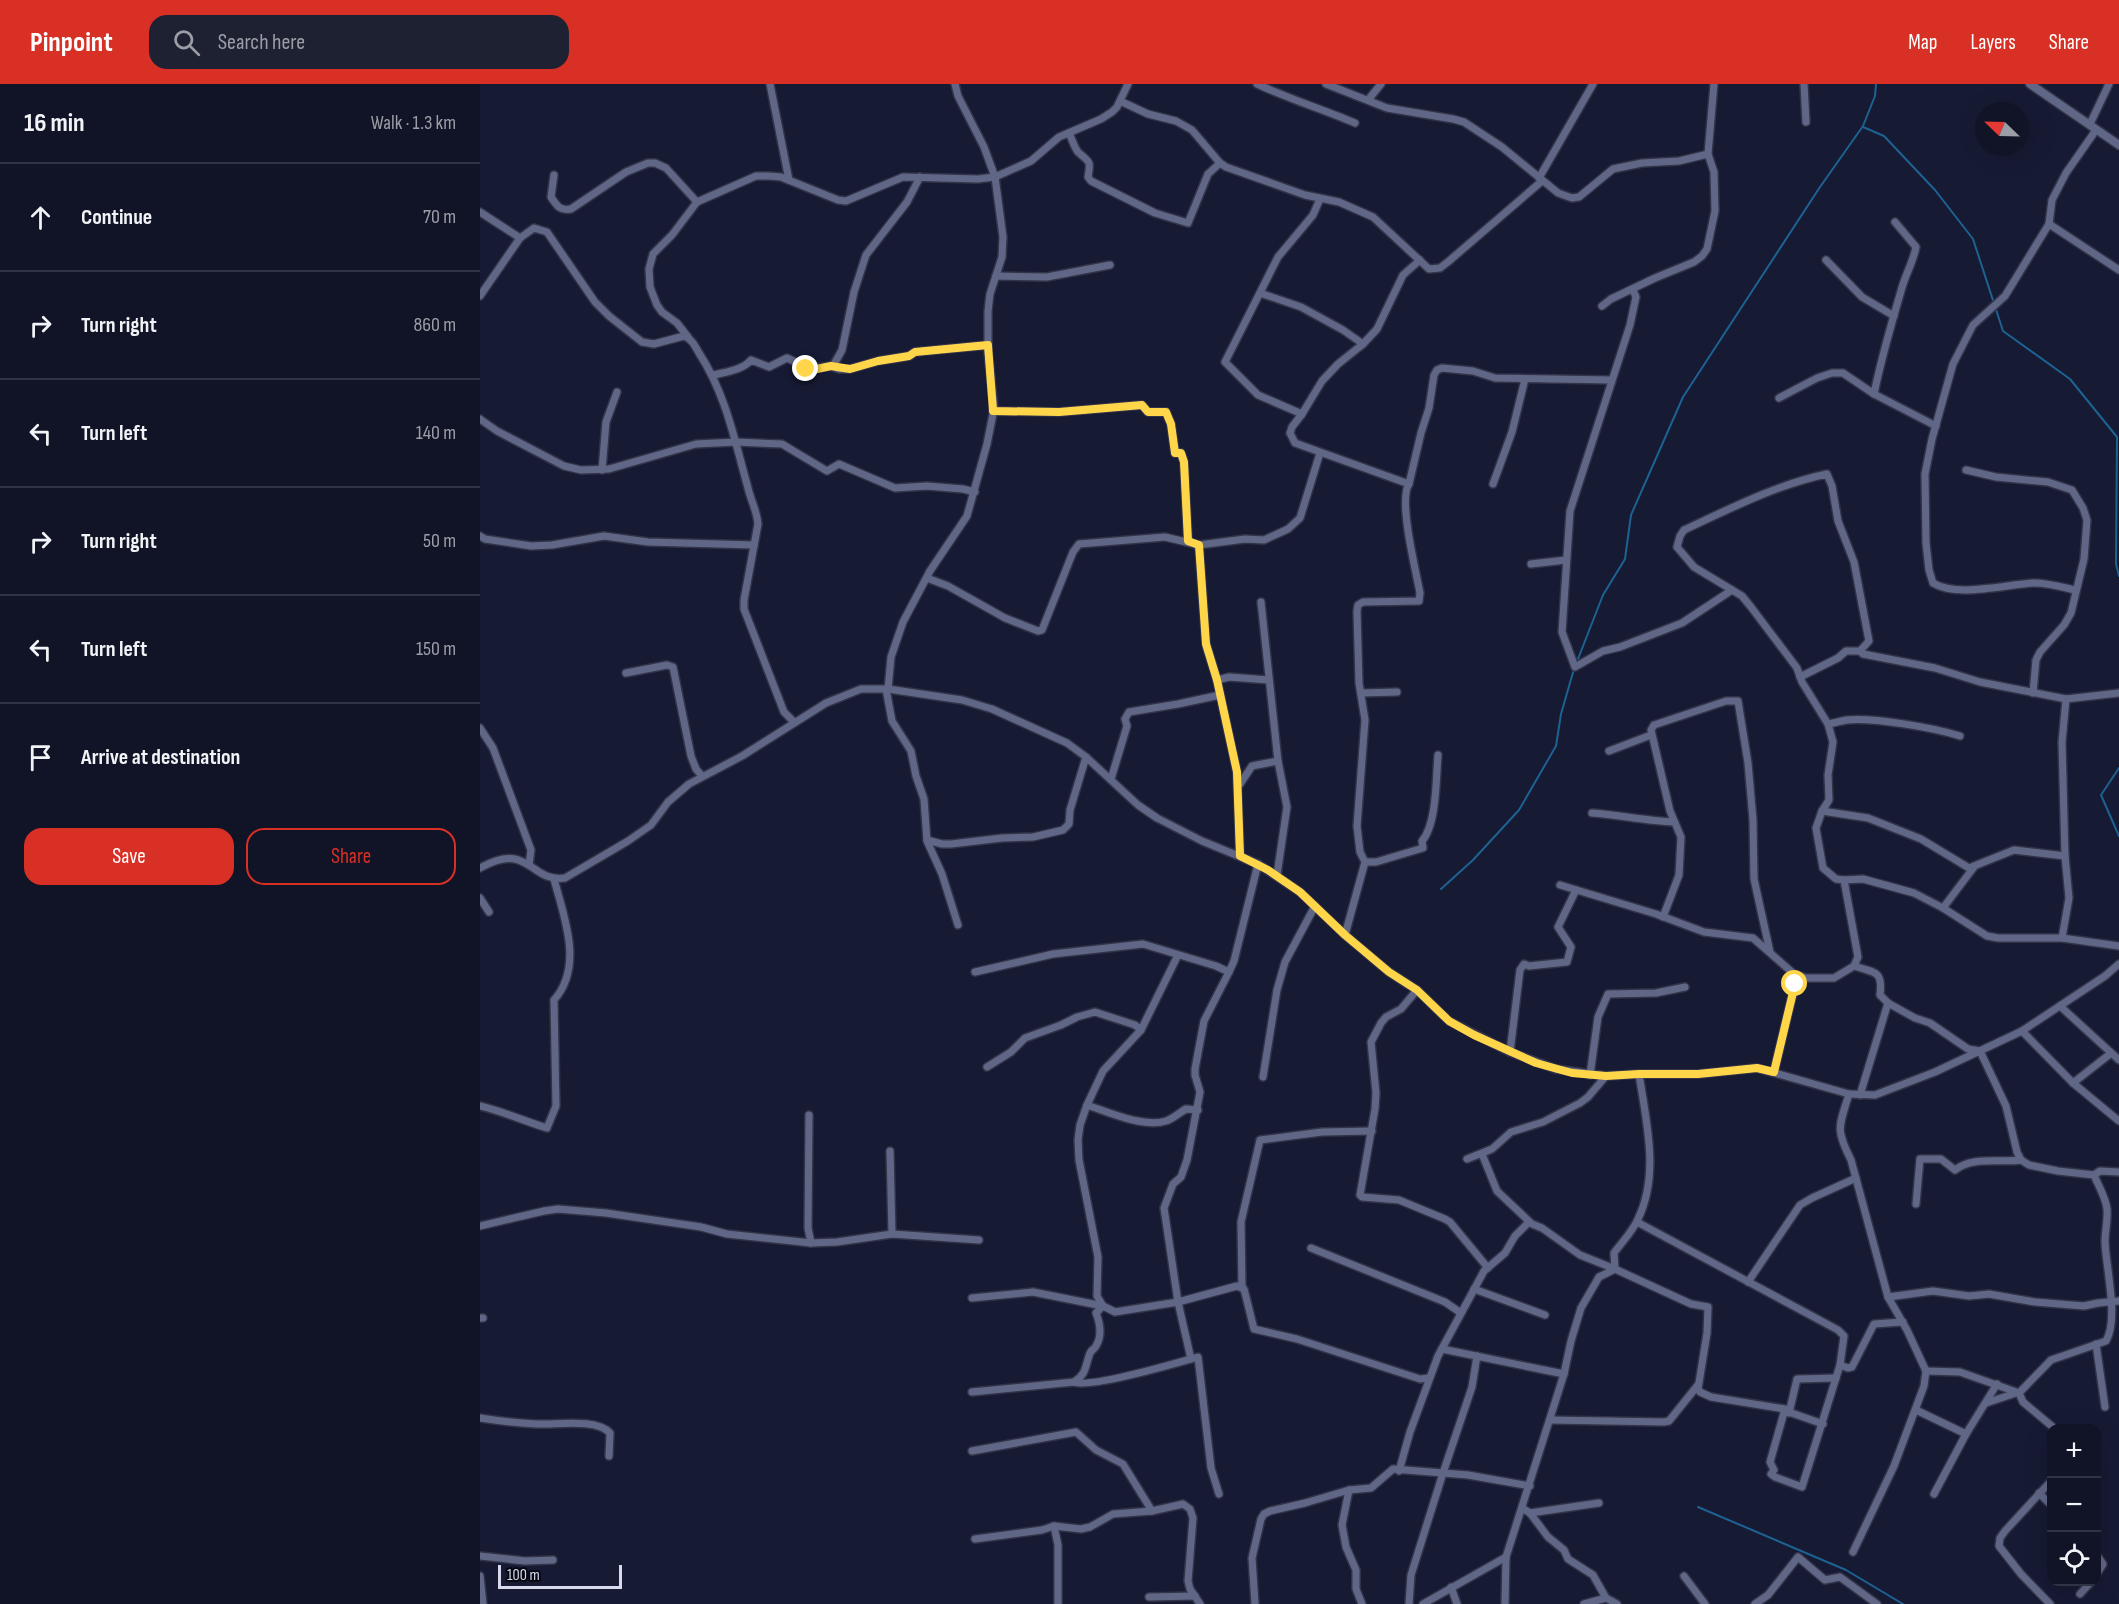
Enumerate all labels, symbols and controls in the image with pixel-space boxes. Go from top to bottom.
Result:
search box [149,15,569,69]
text: Pinpoint [30,26,113,59]
icon: search [170,26,203,59]
text: Search here [218,29,305,56]
text: Map [1908,30,1937,55]
text: Layers [1970,30,2016,55]
text: Share [2049,30,2089,55]
north arrow [1975,102,2029,156]
text: 16 min [24,108,85,139]
text: Walk · 1.3 km [371,111,456,135]
icon: ahead [24,201,57,234]
text: Continue [81,204,152,231]
text: 70 m [423,205,456,229]
icon: right [24,309,57,342]
text: Turn right [81,312,157,339]
text: 860 m [414,313,456,337]
route end [792,355,818,381]
icon: left [24,417,57,450]
text: Turn left [81,420,147,447]
text: 140 m [416,421,456,445]
icon: right [24,525,57,558]
text: Turn right [81,528,157,555]
text: 50 m [423,529,456,553]
icon: left [24,633,57,666]
text: Turn left [81,636,147,663]
text: 150 m [416,637,456,661]
icon: arrive [24,741,57,774]
text: Arrive at destination [81,744,240,771]
button: Save [24,828,234,885]
button: Share [246,828,456,885]
route start [1781,970,1807,996]
map controls [2047,1424,2101,1586]
button: + [2047,1424,2101,1478]
button: − [2047,1478,2101,1532]
button: locate [2047,1532,2101,1586]
scale bar [498,1562,622,1590]
text: 100 m [507,1566,540,1585]

